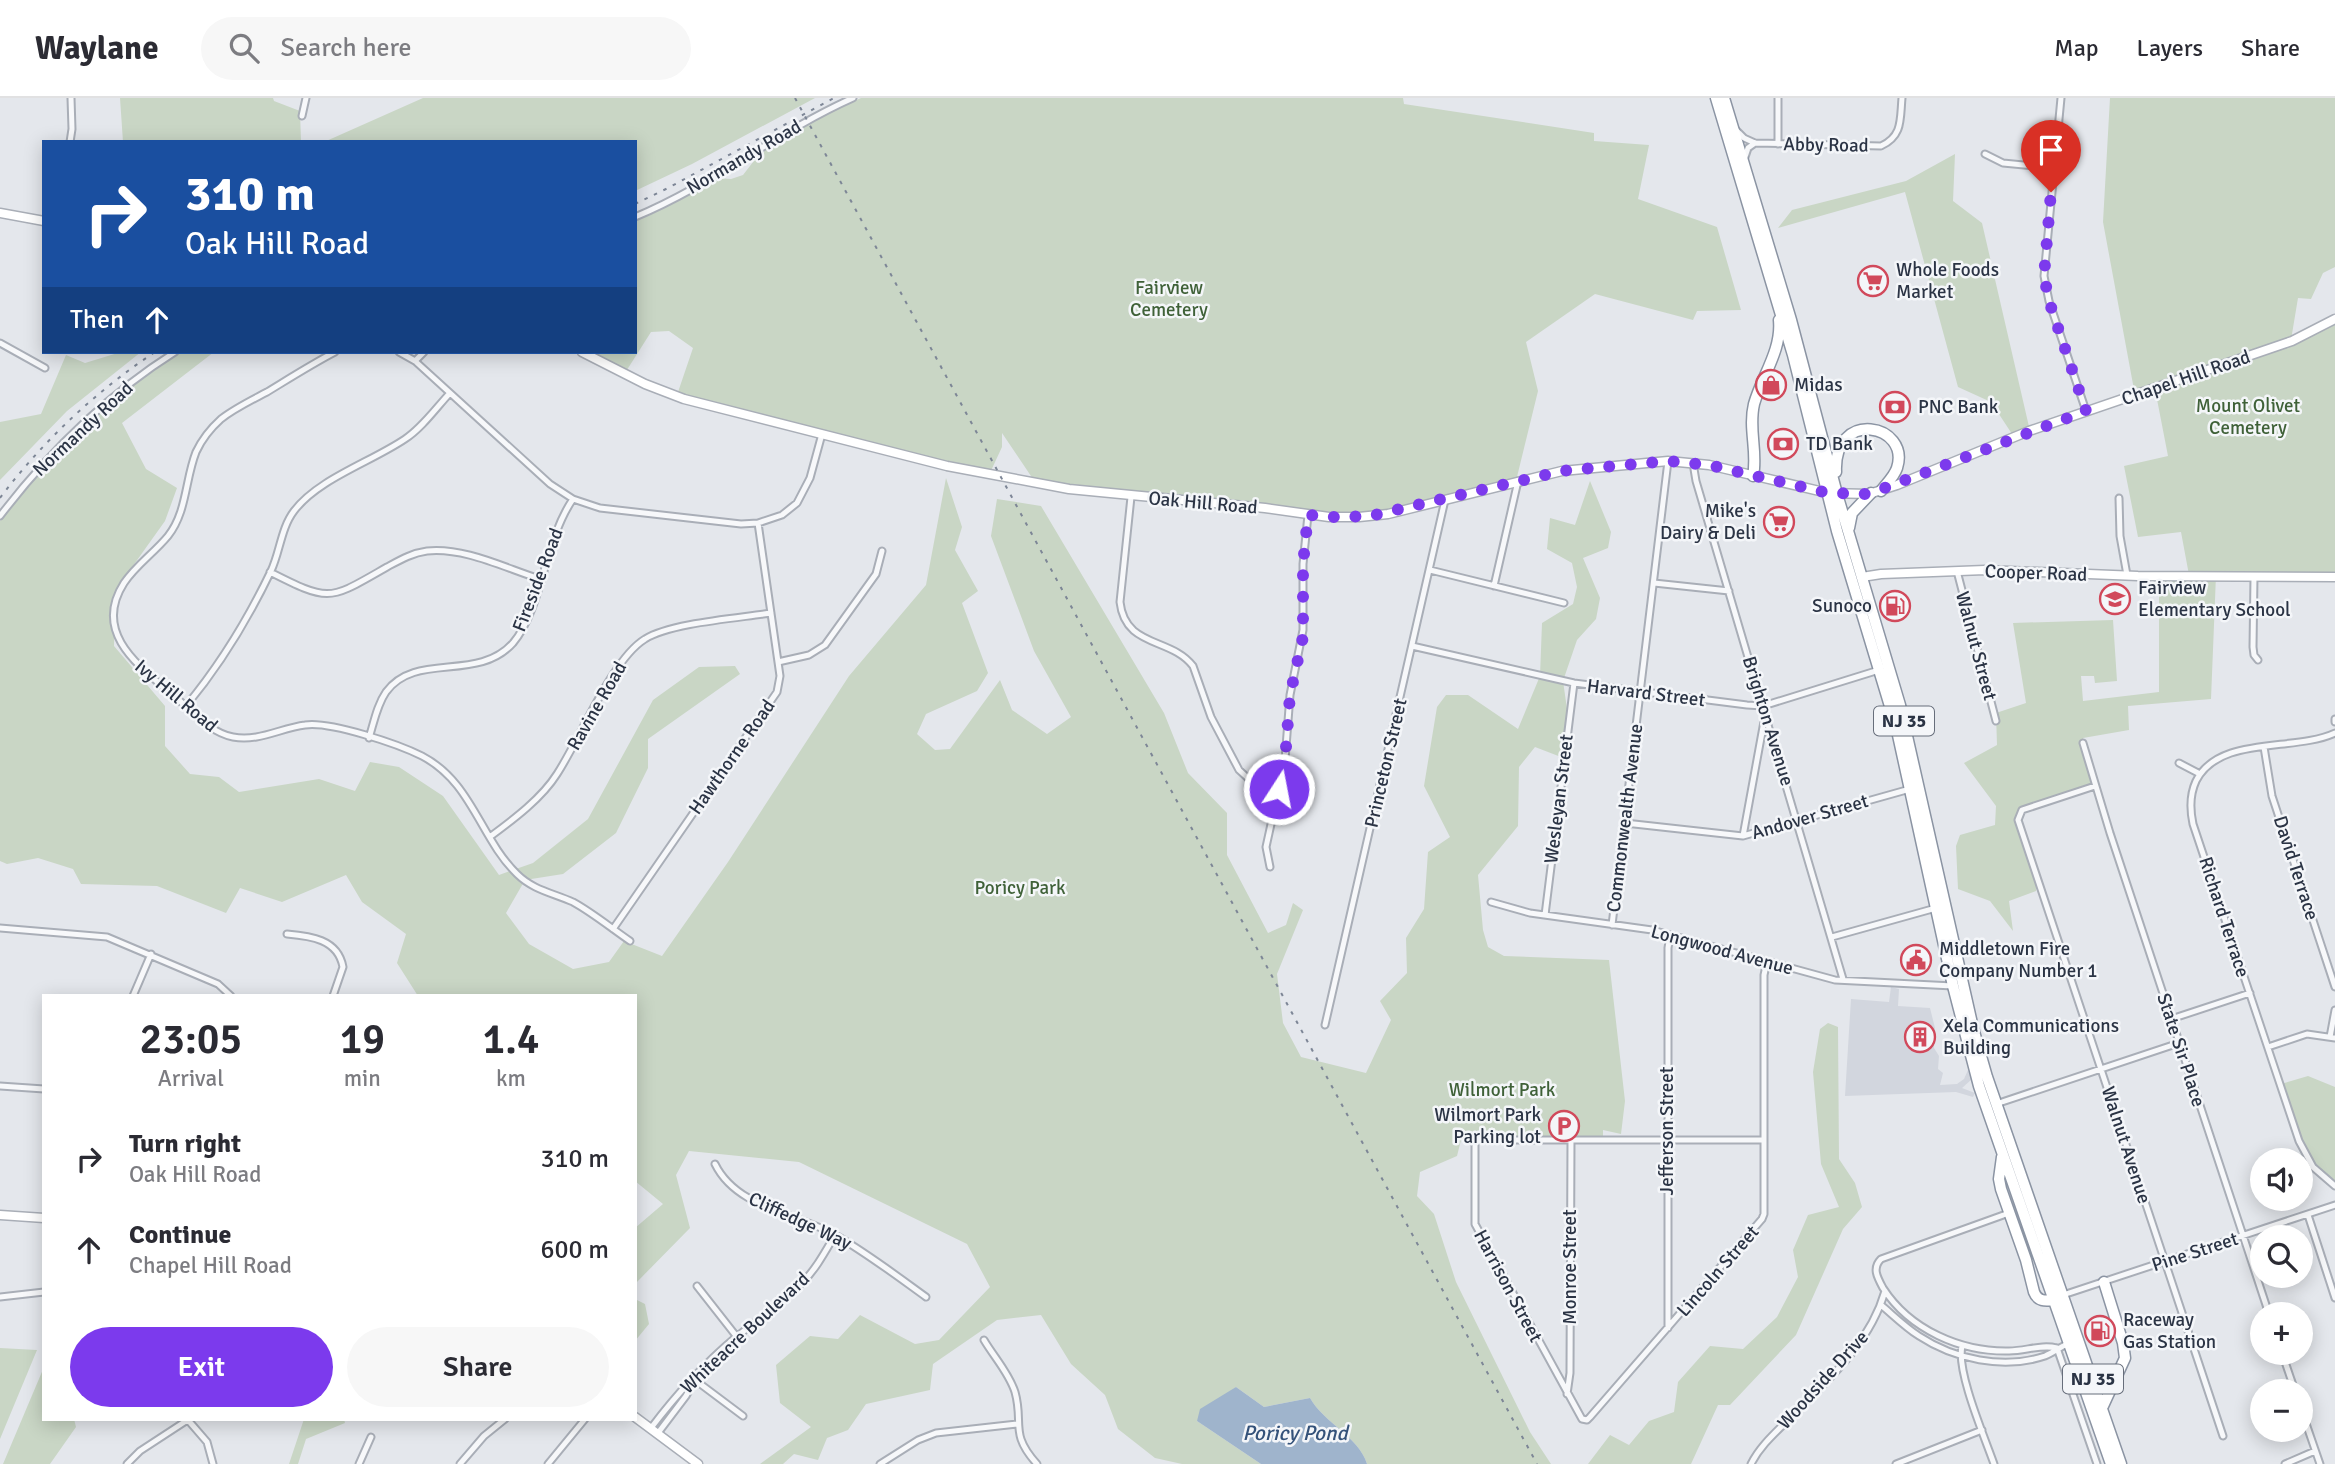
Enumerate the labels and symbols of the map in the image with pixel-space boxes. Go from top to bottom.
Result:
street label: Normandy Road [682,114,806,200]
pin [2021,120,2081,192]
street label: Abby Road [1783,132,1869,158]
place label: Whole Foods Market [1896,258,1999,304]
supermarket icon: Whole Foods Market [1856,264,1890,298]
park label: Fairview Cemetery [1130,276,1208,322]
street label: Chapel Hill Road [2118,345,2254,411]
shop icon: Midas [1754,368,1788,402]
place label: Midas [1794,373,1843,397]
street label: Normandy Road [28,376,138,482]
bank icon: PNC Bank [1878,390,1912,424]
park label: Mount Olivet Cemetery [2196,394,2300,440]
place label: PNC Bank [1918,395,1999,419]
bank icon: TD Bank [1766,427,1800,461]
place label: TD Bank [1806,432,1873,456]
street label: Oak Hill Road [1147,486,1259,520]
place label: Mike's Dairy & Deli [1660,499,1756,545]
supermarket icon: Mike's Dairy & Deli [1762,505,1796,539]
street label: Fireside Road [507,525,569,635]
street label: Cooper Road [1984,559,2088,587]
place label: Fairview Elementary School [2138,576,2291,622]
school or university icon: Fairview Elementary School [2098,582,2132,616]
fuel station icon: Sunoco [1878,589,1912,623]
street label: Walnut Street [1950,589,2002,703]
place label: Sunoco [1812,594,1872,618]
street label: Brighton Avenue [1737,653,1799,789]
street label: Ivy Hill Road [130,654,222,738]
street label: Ravine Road [562,657,632,755]
street label: Harvard Street [1586,674,1707,712]
street label: Hawthorne Road [684,695,780,819]
street label: Princeton Street [1359,696,1413,830]
road number: NJ 35 [1874,706,1934,736]
street label: Commonwealth Avenue [1602,722,1648,914]
street label: Wesleyan Street [1539,733,1579,865]
position arrow [1242,752,1316,826]
street label: Andover Street [1749,789,1871,845]
street label: David Terrace [2268,813,2324,923]
street label: Richard Terrace [2193,854,2255,980]
park label: Poricy Park [974,876,1066,900]
street label: Longwood Avenue [1648,919,1796,981]
place label: Middletown Fire Company Number 1 [1939,937,2098,983]
public building icon: Middletown Fire Company Number 1 [1899,943,1933,977]
street label: State Sir Place [2151,990,2211,1110]
place label: Xela Communications Building [1943,1014,2119,1060]
building icon: Xela Communications Building [1903,1020,1937,1054]
street label: Jefferson Street [1655,1066,1679,1195]
park label: Wilmort Park [1449,1078,1556,1102]
street label: Walnut Avenue [2096,1083,2156,1207]
place label: Wilmort Park Parking lot [1434,1103,1541,1149]
parking icon: Wilmort Park Parking lot [1547,1109,1581,1143]
street label: Cliffedge Way [745,1187,855,1255]
street label: Monroe Street [1558,1209,1582,1325]
street label: Lincoln Street [1672,1220,1764,1322]
street label: Harrison Street [1468,1226,1548,1347]
street label: Pine Street [2149,1227,2242,1277]
street label: Whiteacre Boulevard [675,1267,815,1399]
place label: Raceway Gas Station [2123,1308,2216,1354]
fuel station icon: Raceway Gas Station [2083,1314,2117,1348]
street label: Woodside Drive [1772,1326,1874,1434]
road number: NJ 35 [2063,1364,2123,1394]
water label: Poricy Pond [1242,1420,1350,1446]

